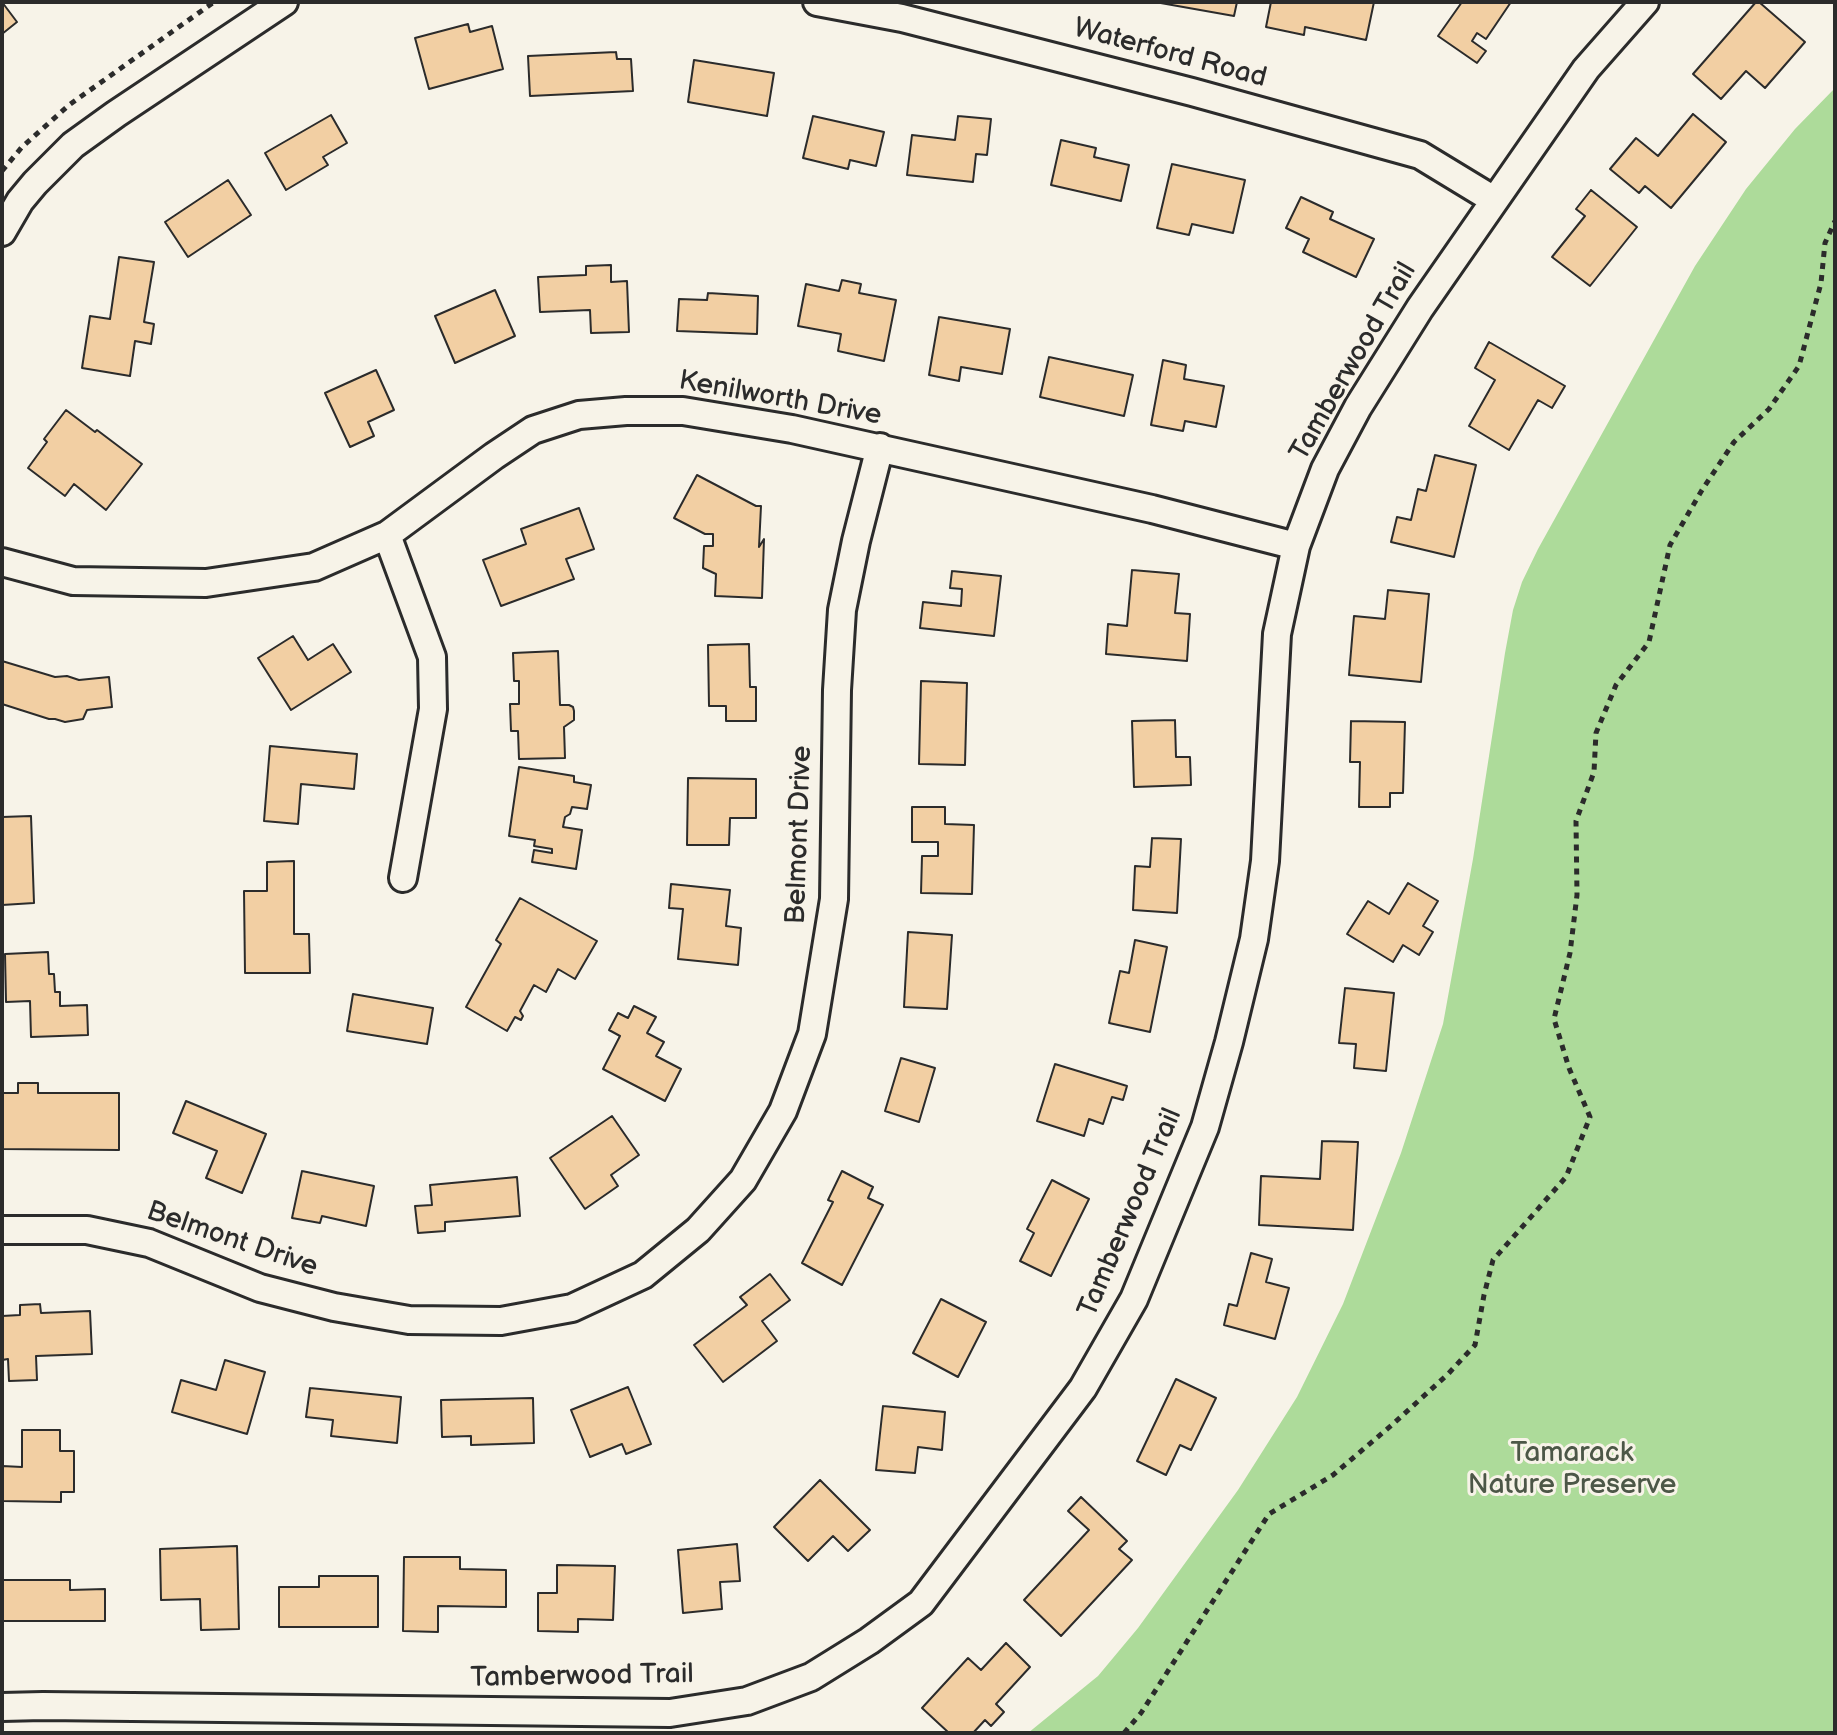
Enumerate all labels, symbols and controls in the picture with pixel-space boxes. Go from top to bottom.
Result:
street label: Waterford Road [1070,12,1270,96]
street label: Tamberwood Trail [1284,257,1424,467]
street label: Kenilworth Drive [676,365,884,433]
street label: Belmont Drive [780,745,820,925]
street label: Tamberwood Trail [1072,1104,1190,1322]
street label: Belmont Drive [142,1195,322,1285]
park label: Tamarack Nature Preserve [1468,1437,1676,1503]
street label: Tamberwood Trail [470,1658,694,1696]

